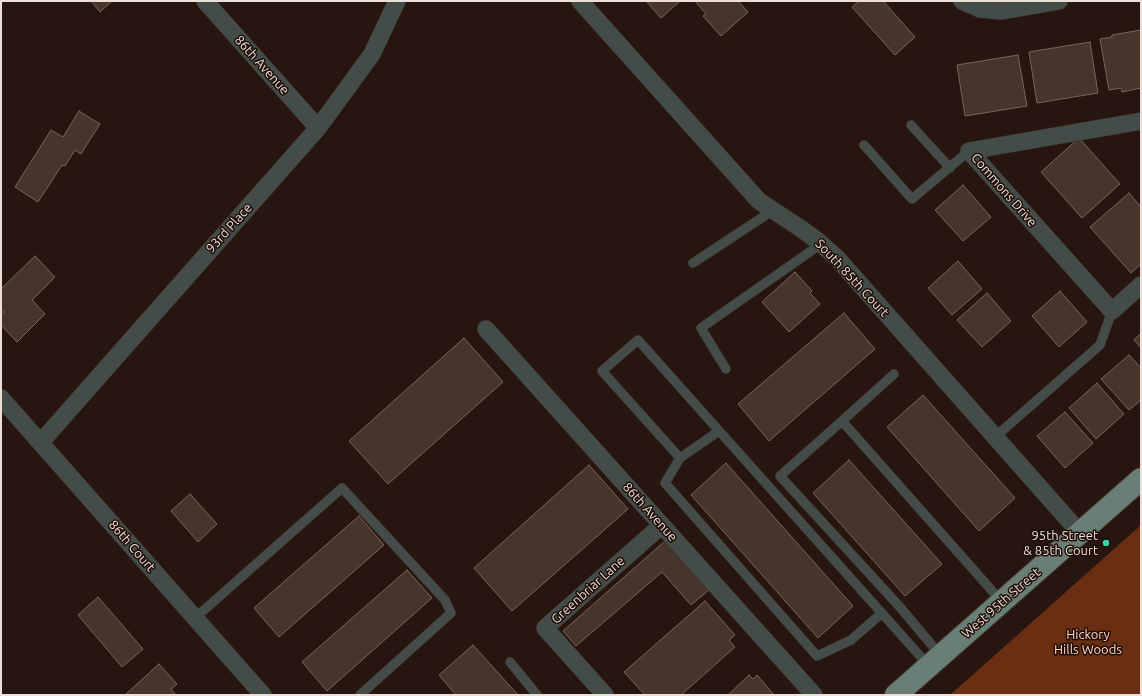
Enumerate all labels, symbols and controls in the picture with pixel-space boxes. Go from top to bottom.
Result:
street label: 86th Avenue [231,32,293,98]
street label: Commons Drive [968,150,1040,230]
street label: 93rd Place [203,200,255,256]
street label: South 85th Court [812,236,892,320]
street label: 86th Avenue [619,479,681,545]
street label: 86th Court [105,517,159,575]
place label: 95th Street & 85th Court [1023,528,1098,559]
marker: 95th Street & 85th Court [1101,538,1111,548]
street label: Greenbriar Lane [548,553,628,627]
street label: West 95th Street [958,565,1044,641]
park label: Hickory Hills Woods [1054,627,1122,658]

